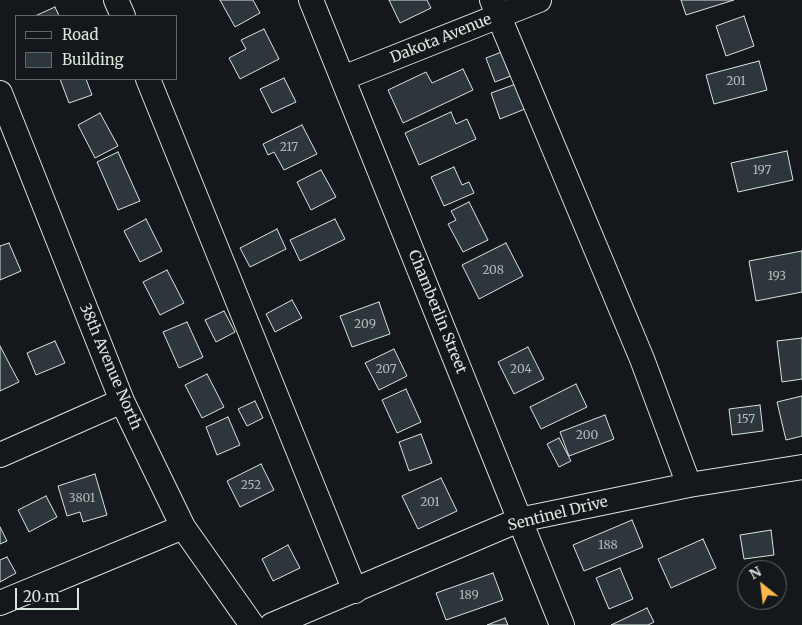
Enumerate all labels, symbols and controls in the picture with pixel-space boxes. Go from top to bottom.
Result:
street label: Dakota Avenue [388,11,494,67]
legend [15,15,178,80]
text: Road [62,25,98,44]
text: Building [62,50,124,69]
house number: 201 [726,75,746,89]
house number: 217 [280,141,298,155]
house number: 197 [753,164,771,178]
street label: Chamberlin Street [404,247,470,377]
house number: 208 [482,264,504,278]
house number: 193 [768,270,786,284]
street label: 38th Avenue North [75,301,145,433]
house number: 209 [354,318,376,332]
house number: 207 [375,363,397,377]
house number: 204 [510,363,532,377]
house number: 157 [737,413,755,427]
house number: 200 [576,429,598,443]
house number: 252 [241,479,261,493]
house number: 3801 [69,492,95,506]
street label: Sentinel Drive [506,493,610,535]
house number: 201 [420,496,440,510]
house number: 188 [598,539,618,553]
north arrow [737,560,787,610]
text: N [746,562,764,583]
scale bar [18,578,81,610]
text: 20 m [23,587,60,606]
house number: 189 [459,589,479,603]

